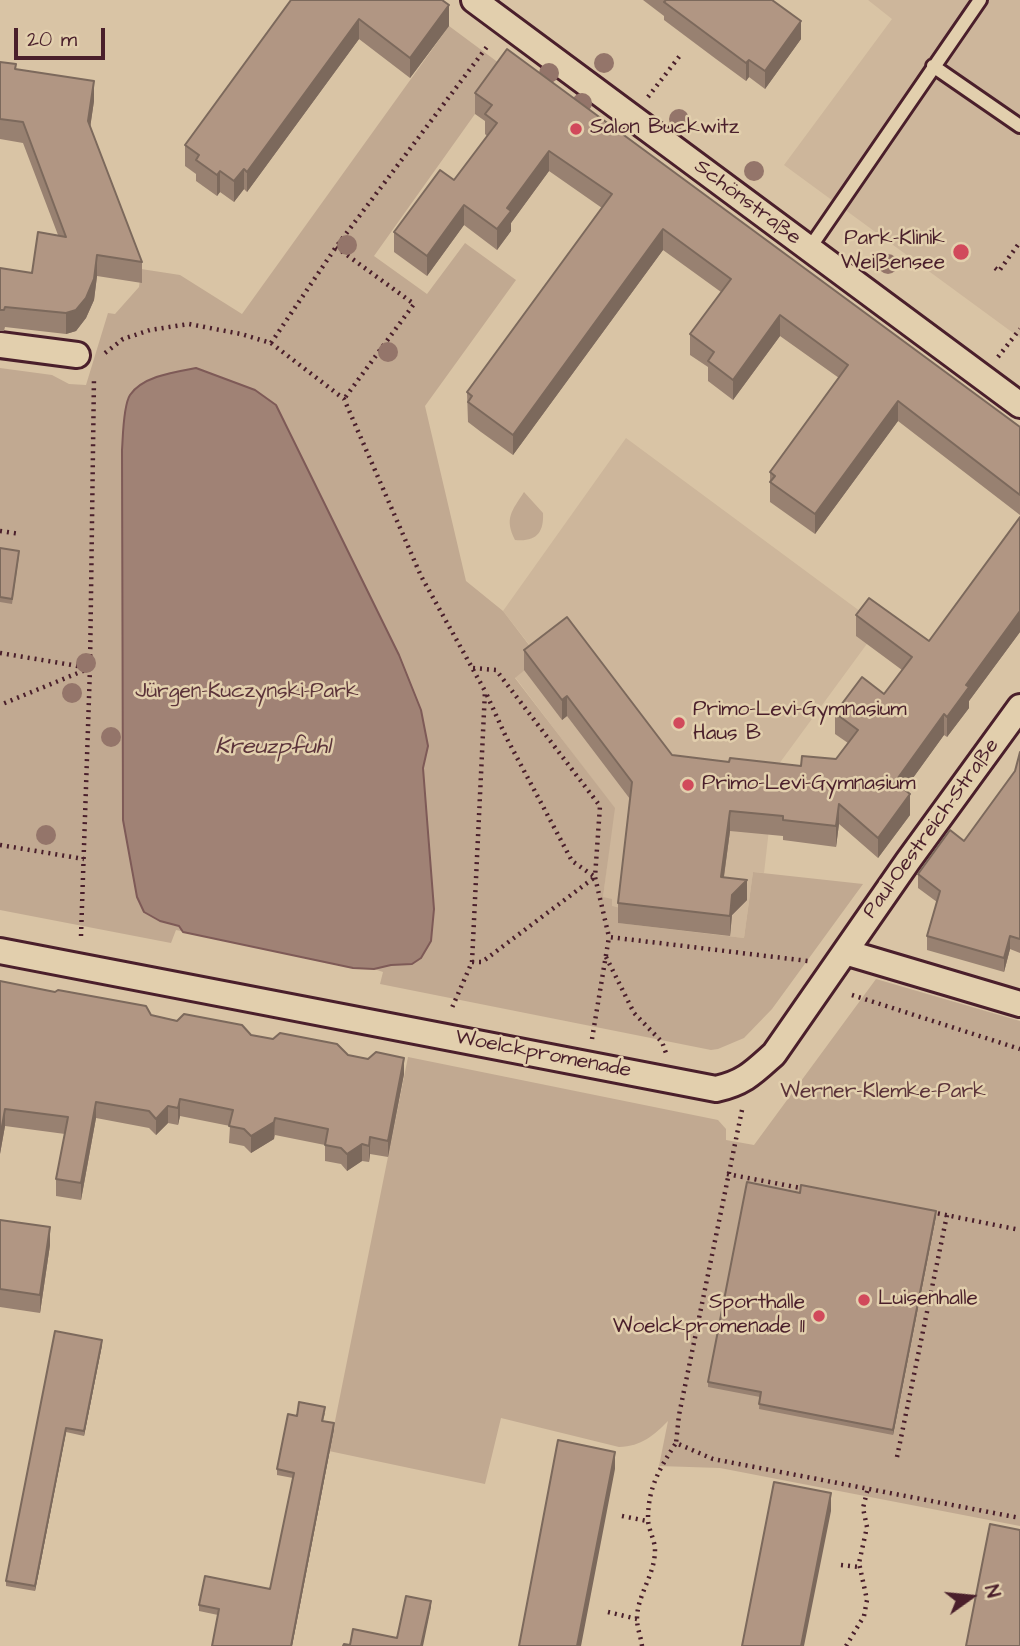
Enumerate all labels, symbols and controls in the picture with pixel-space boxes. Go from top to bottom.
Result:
scale bar [18,14,108,58]
text: 20 m [27,25,77,54]
place label: Salon Buckwitz [590,116,739,142]
marker: Salon Buckwitz [568,121,584,137]
street label: Schönstraße [689,155,805,251]
place label: Park-Klinik Weißensee [841,227,945,277]
marker: Park-Klinik Weißensee [951,242,971,262]
park label: Jürgen-Kuczynski-Park [135,680,359,706]
place label: Primo-Levi-Gymnasium Haus B [693,698,907,748]
marker: Primo-Levi-Gymnasium Haus B [671,715,687,731]
water label: Kreuzpfuhl [215,734,331,762]
street label: Paul-Oestreich-Straße [858,734,1006,924]
place label: Primo-Levi-Gymnasium [702,772,916,798]
marker: Primo-Levi-Gymnasium [680,777,696,793]
street label: Woelckpromenade [453,1026,633,1084]
park label: Werner-Klemke-Park [780,1080,986,1106]
place label: Luisenhalle [878,1287,978,1313]
place label: Sporthalle Woelckpromenade 11 [613,1291,805,1341]
marker: Luisenhalle [856,1292,872,1308]
marker: Sporthalle Woelckpromenade 11 [811,1308,827,1324]
north arrow [936,1562,1006,1632]
text: N [977,1582,1006,1601]

